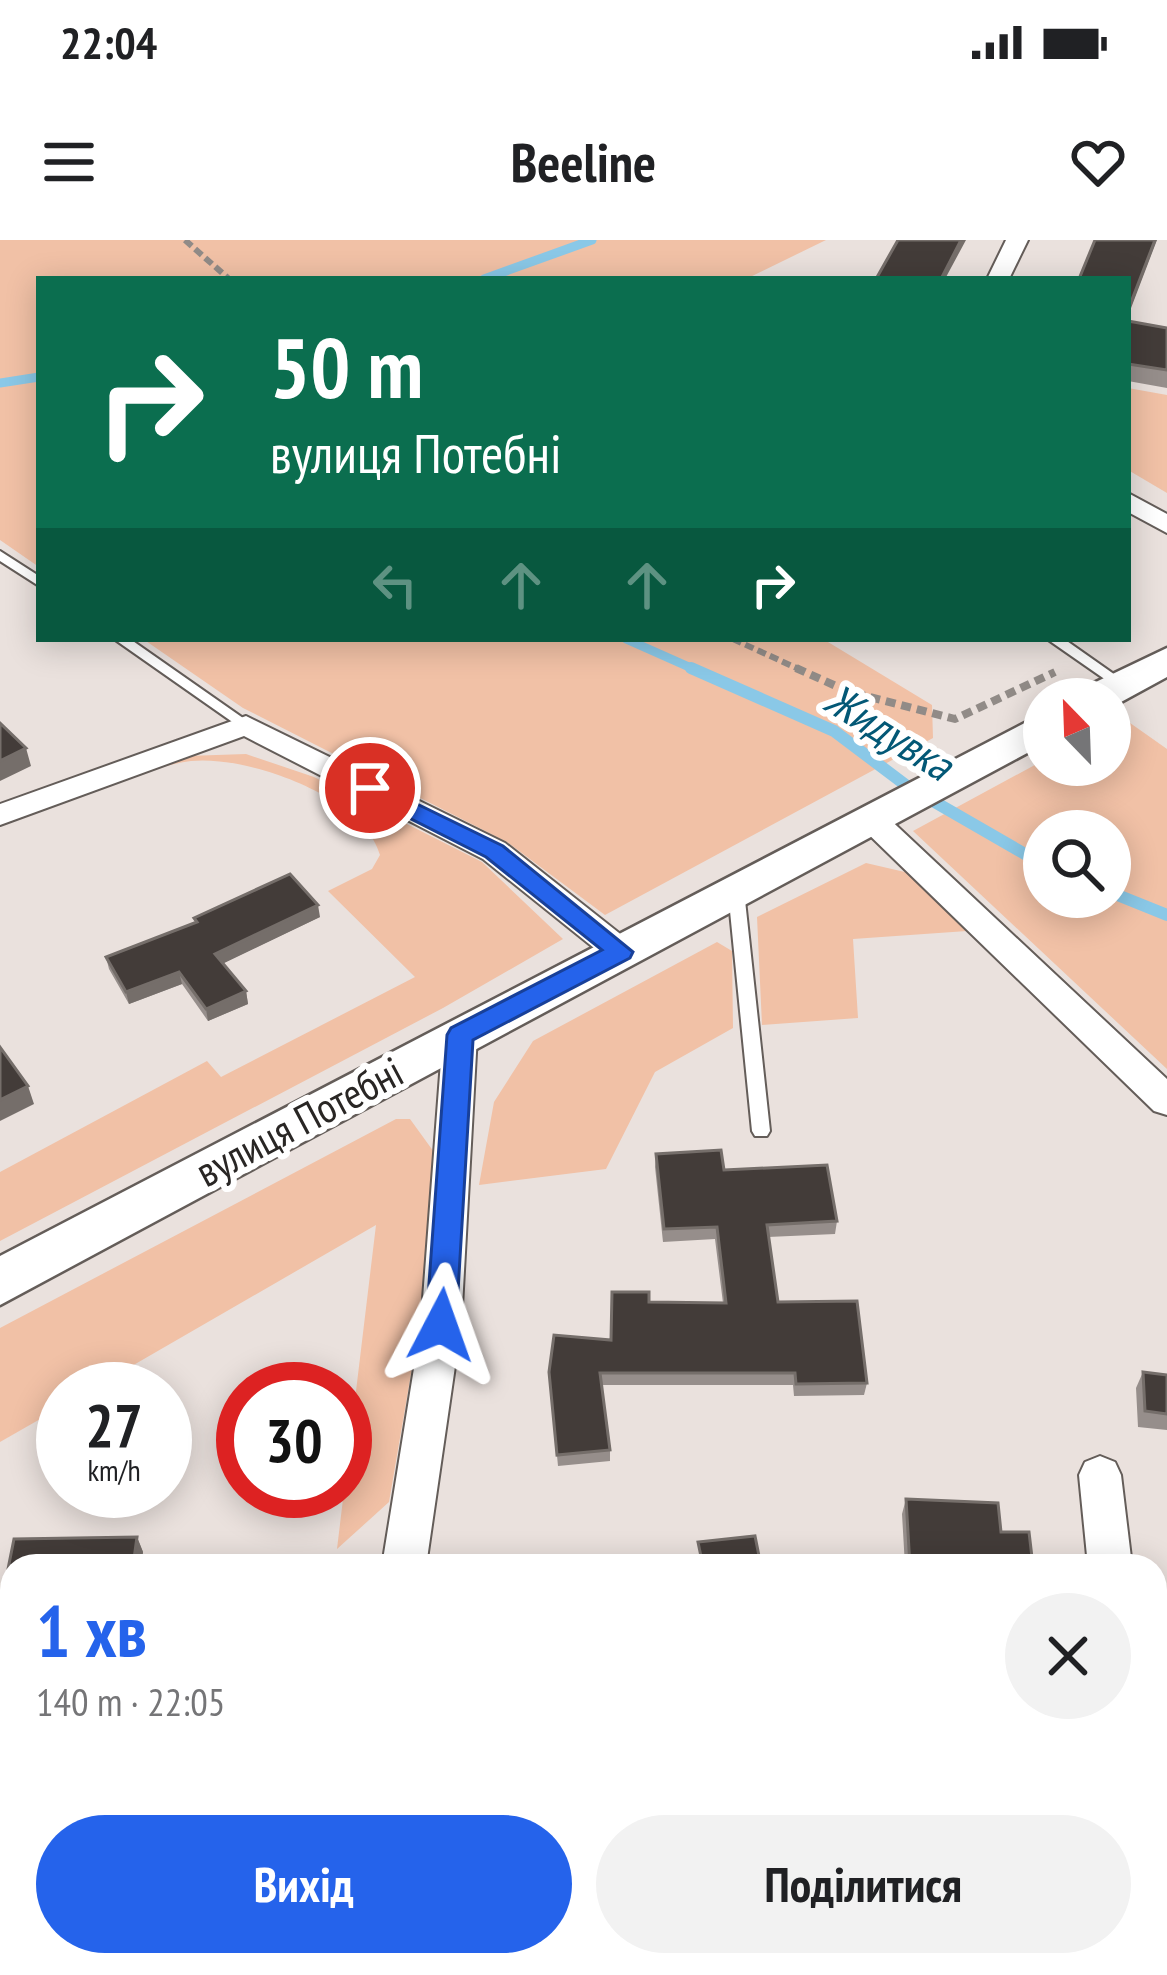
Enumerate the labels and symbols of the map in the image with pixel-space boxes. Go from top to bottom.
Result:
water label: Жидувка [815,669,966,794]
north arrow [1023,678,1131,786]
pin [319,737,421,839]
street label: вулиця Потебні [186,1043,412,1199]
position arrow [378,1262,504,1388]
speed limit sign: 30 [216,1362,372,1518]

